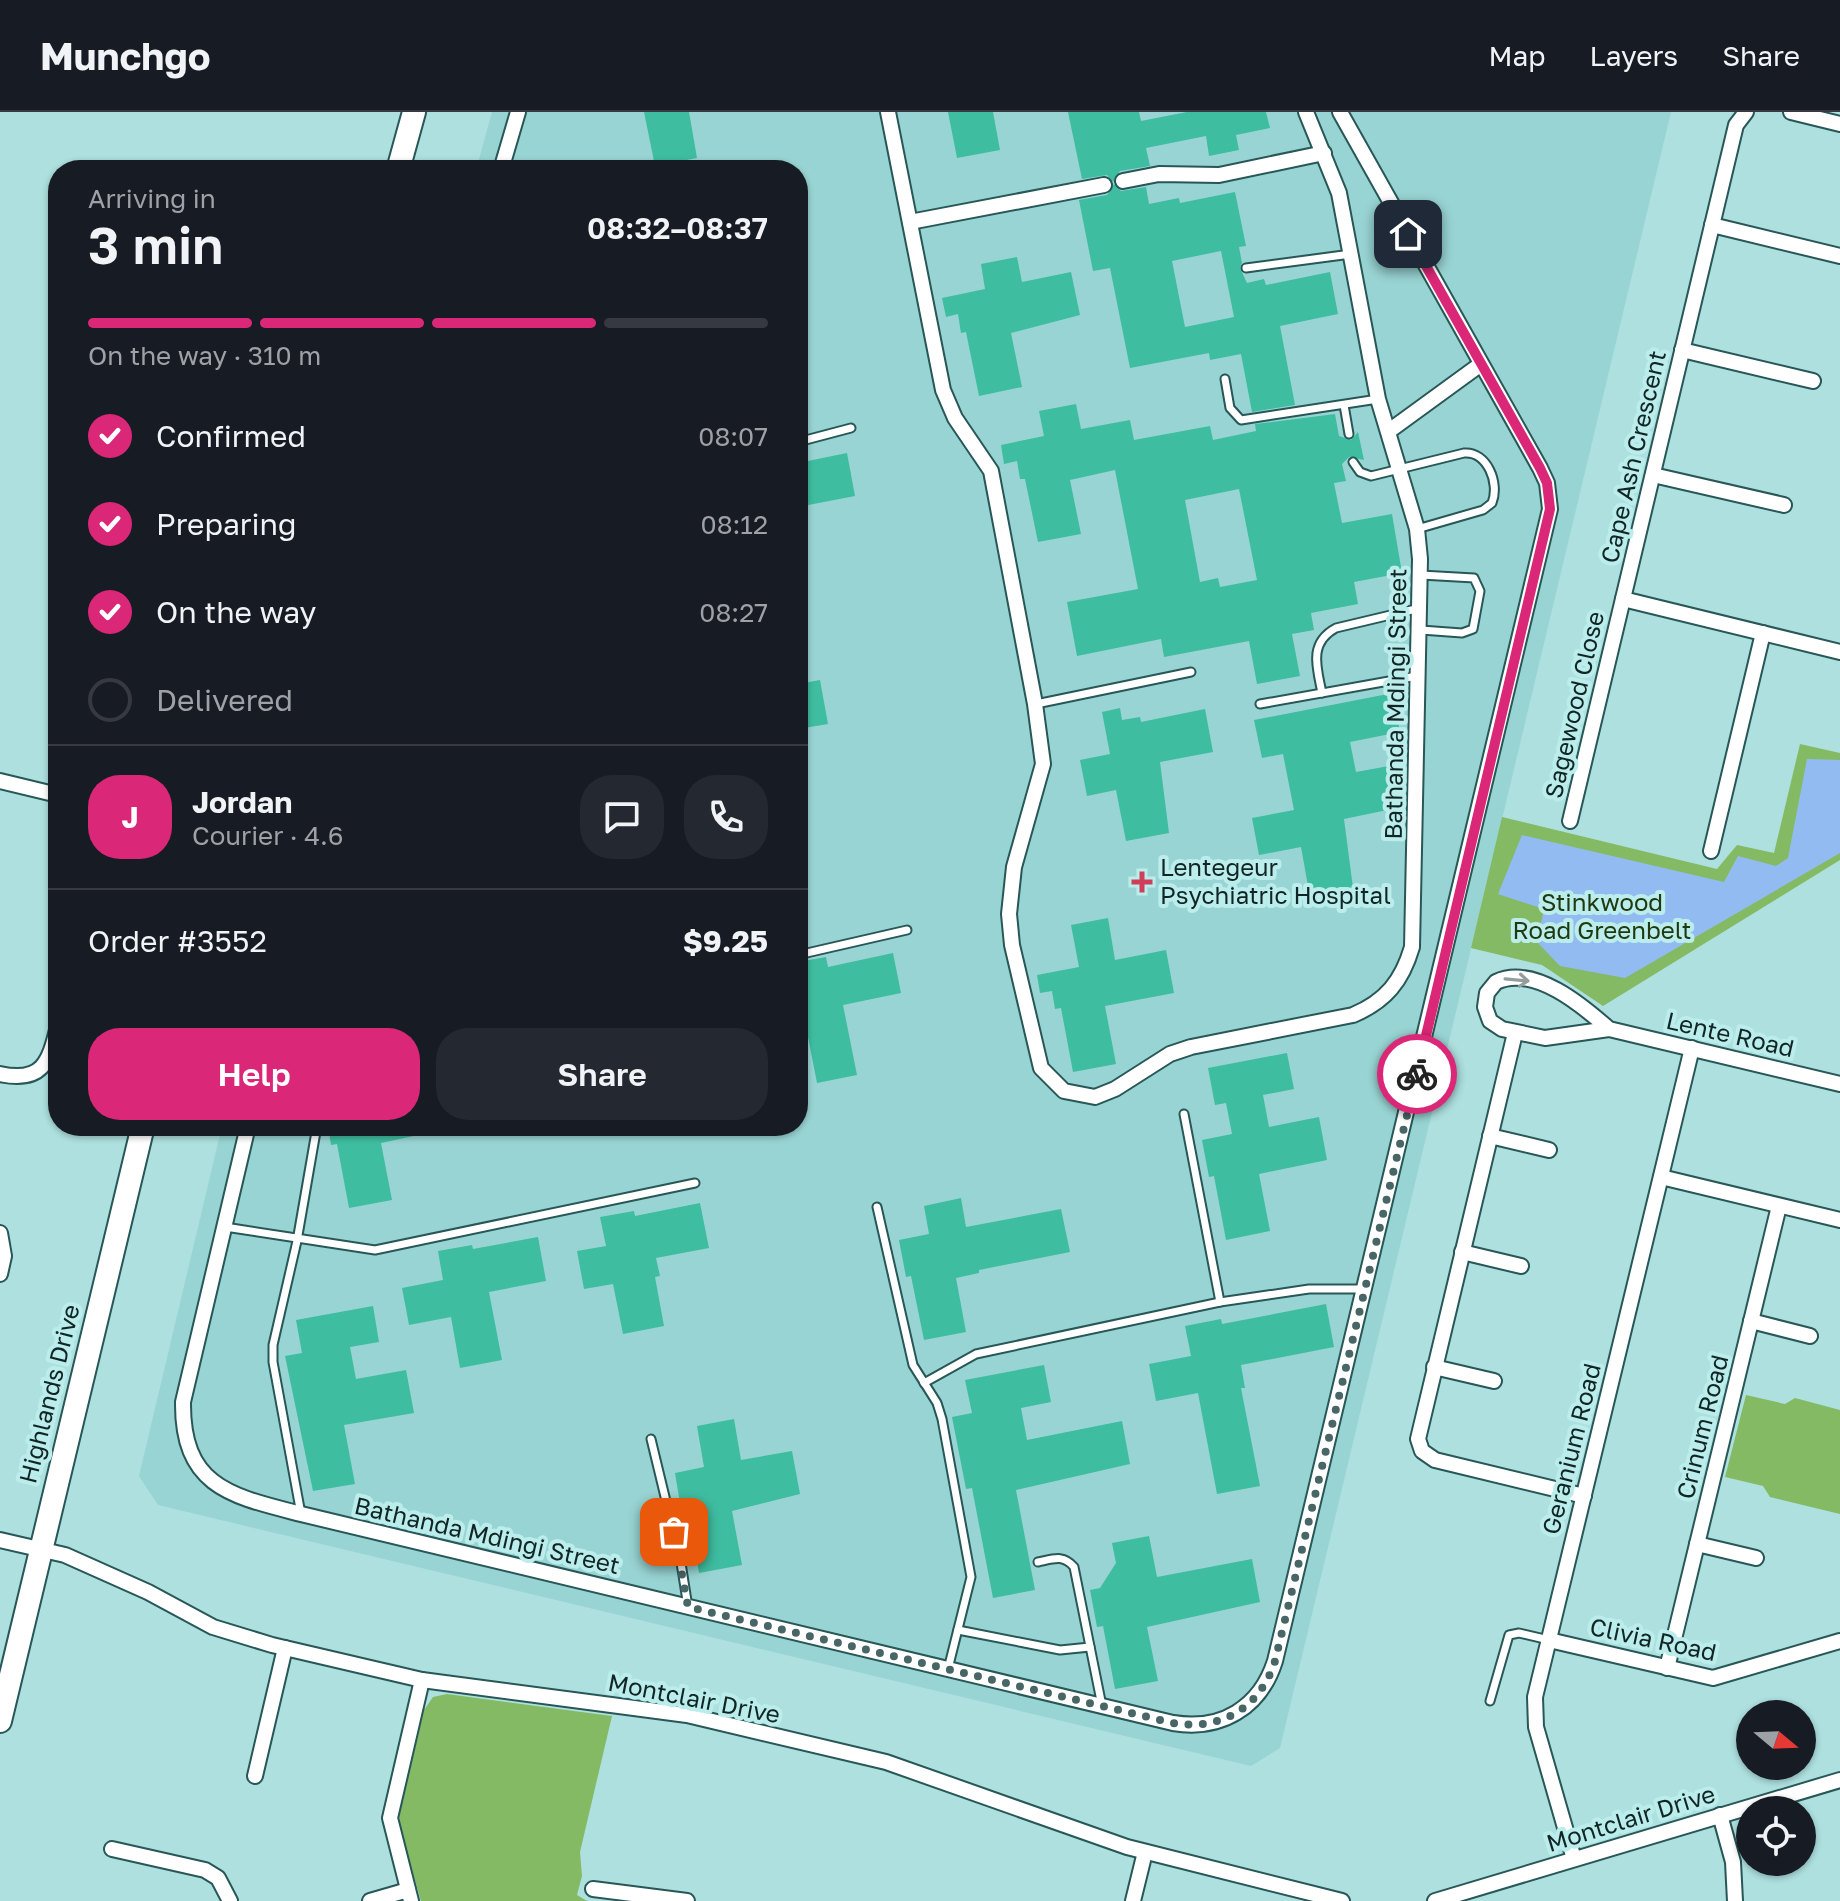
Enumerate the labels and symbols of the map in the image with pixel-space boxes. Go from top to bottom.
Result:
pin [1374,200,1442,268]
street label: Cape Ash Crescent [1594,348,1671,566]
street label: Bathanda Mdingi Street [1378,568,1411,840]
street label: Sagewood Close [1538,608,1609,801]
place label: Lentegeur Psychiatric Hospital [1160,852,1391,909]
marker: Lentegeur Psychiatric Hospital [1131,871,1153,893]
park label: Stinkwood Road Greenbelt [1513,887,1691,944]
one-way arrow [1504,972,1530,987]
street label: Lente Road [1664,1005,1797,1062]
courier [1377,1034,1457,1114]
street label: Highlands Drive [12,1301,85,1486]
street label: Crinum Road [1670,1352,1733,1502]
street label: Geranium Road [1535,1360,1606,1537]
street label: Bathanda Mdingi Street [352,1490,623,1579]
pin [640,1498,708,1566]
street label: Clivia Road [1587,1611,1719,1666]
street label: Montclair Drive [606,1667,783,1728]
north arrow [1736,1700,1816,1780]
street label: Montclair Drive [1543,1778,1718,1857]

